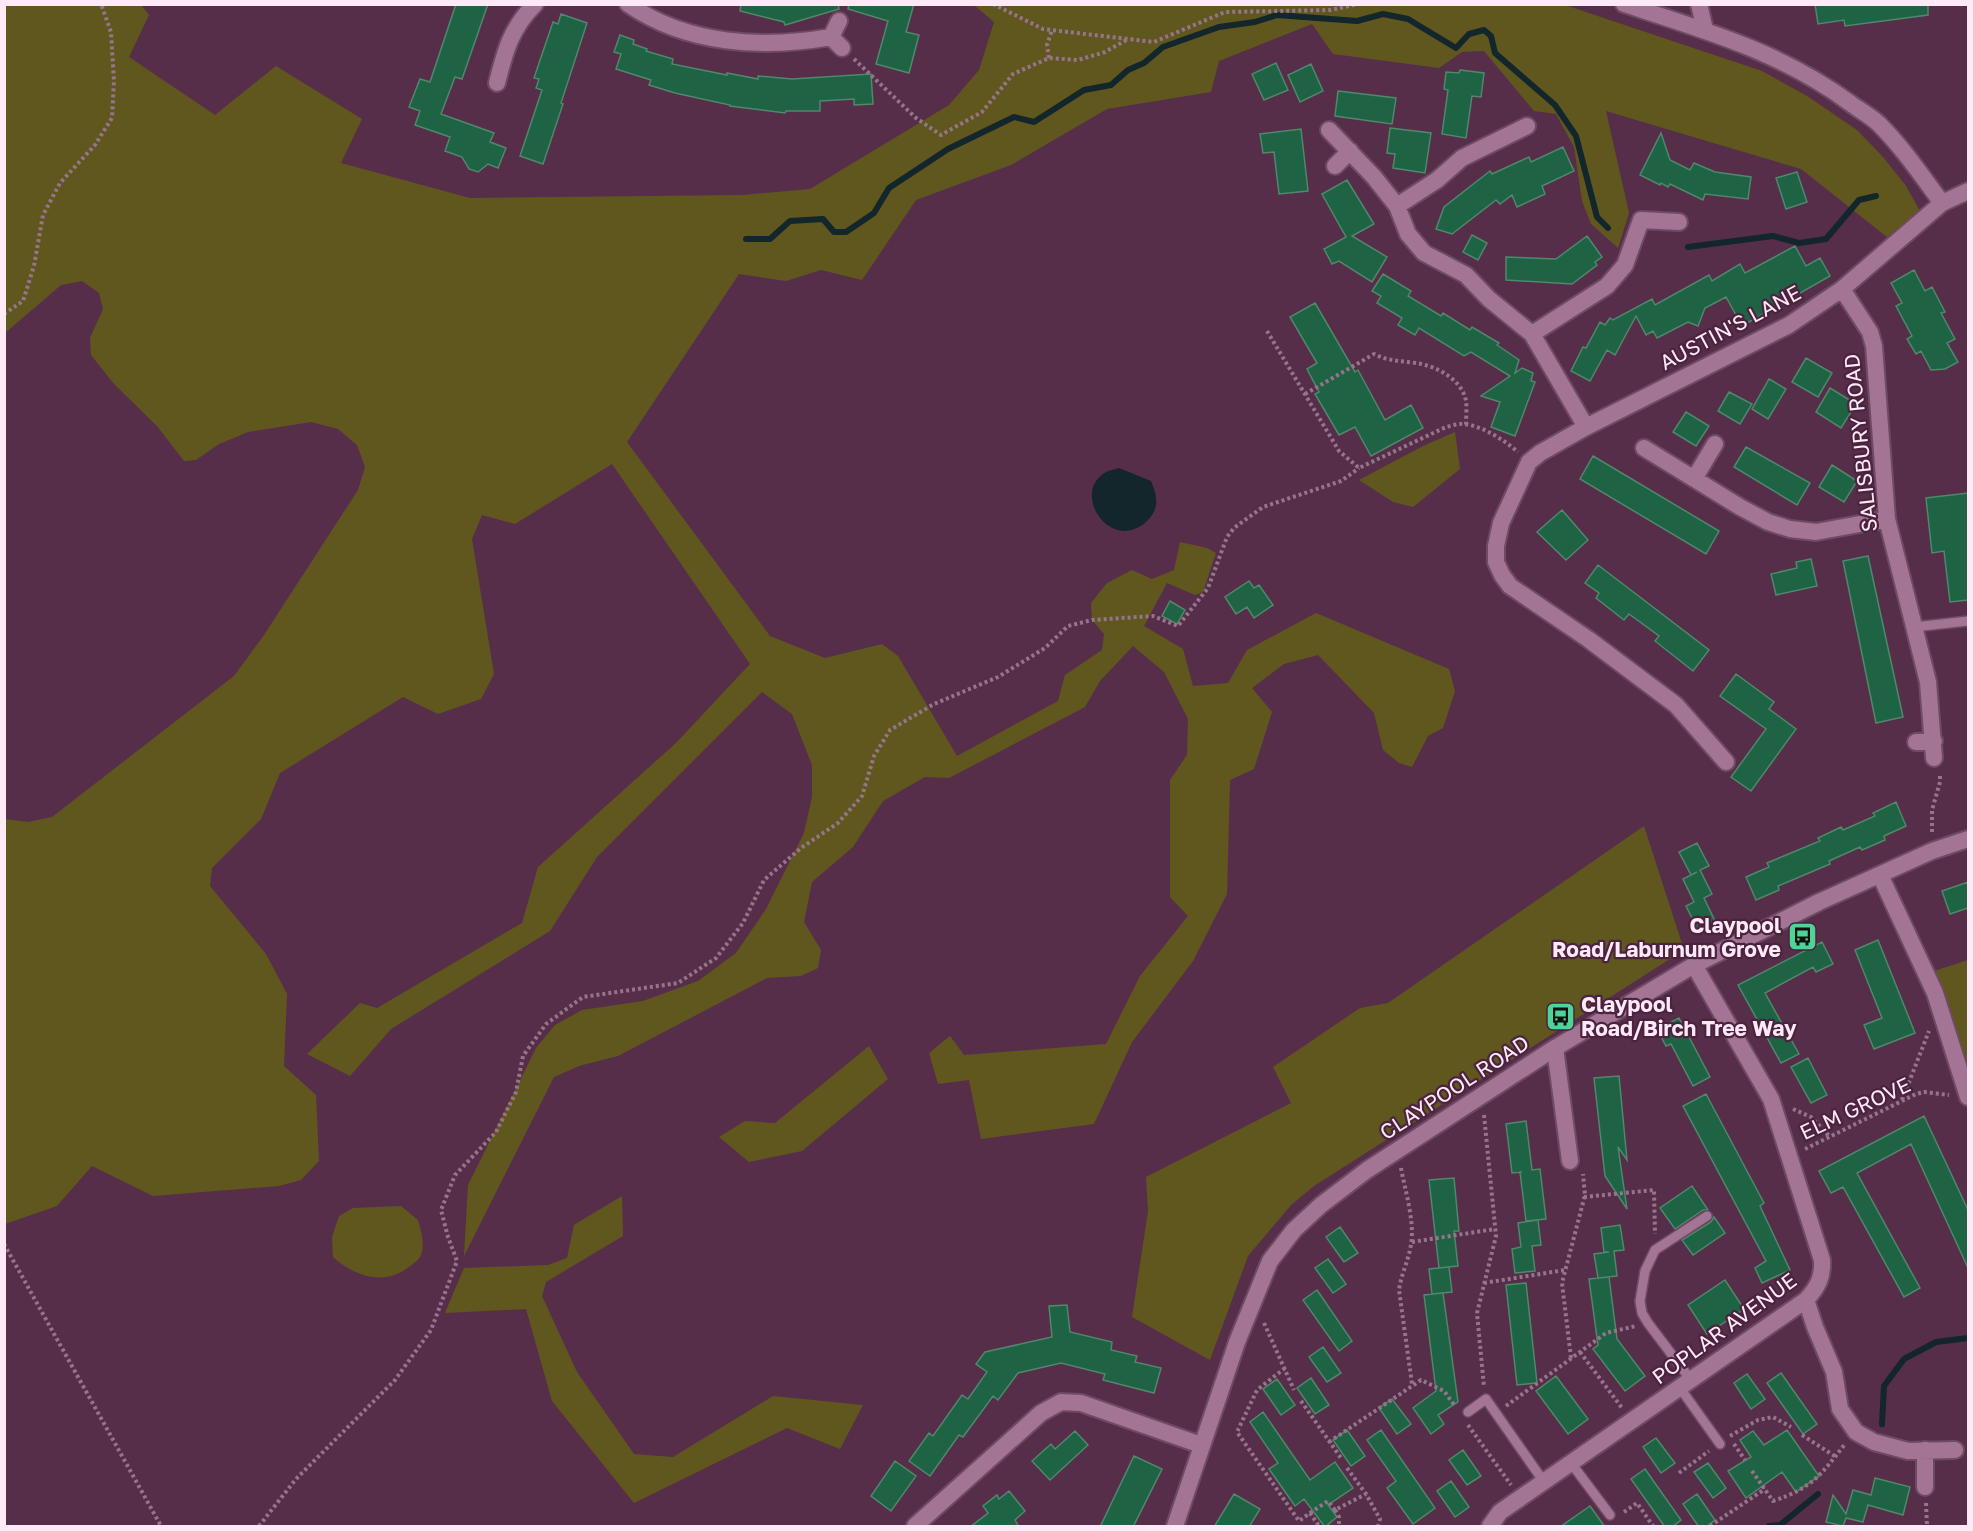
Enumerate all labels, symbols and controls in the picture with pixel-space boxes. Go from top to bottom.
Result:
street label: AUSTIN'S LANE [1655,279,1805,375]
street label: SALISBURY ROAD [1838,353,1882,533]
place label: Claypool Road/Laburnum Grove [1552,912,1781,962]
bus stop icon: Claypool Road/Laburnum Grove [1786,921,1818,953]
place label: Claypool Road/Birch Tree Way [1581,991,1797,1041]
bus stop icon: Claypool Road/Birch Tree Way [1544,1000,1576,1032]
street label: CLAYPOOL ROAD [1375,1029,1533,1145]
street label: ELM GROVE [1795,1071,1915,1145]
street label: POPLAR AVENUE [1647,1267,1801,1389]

